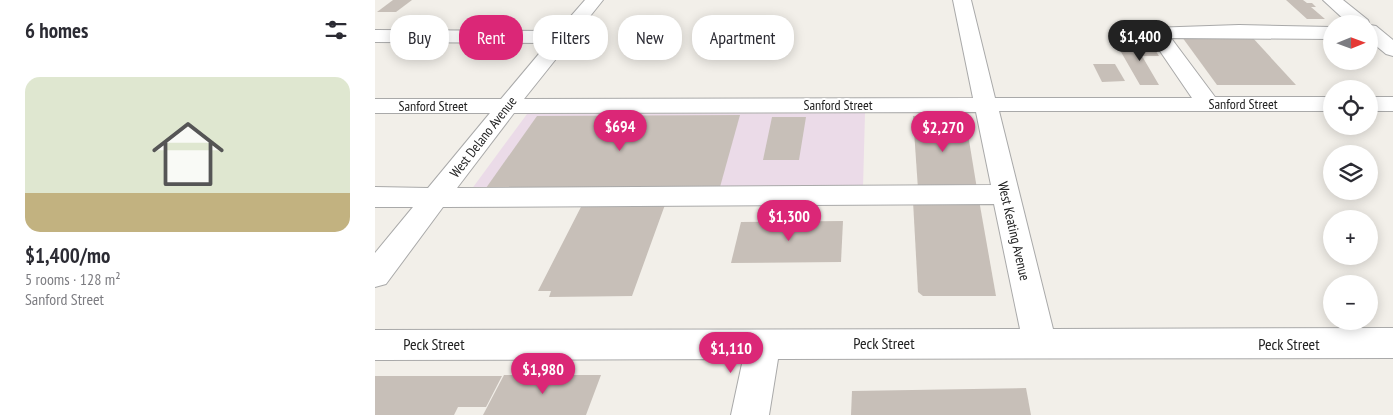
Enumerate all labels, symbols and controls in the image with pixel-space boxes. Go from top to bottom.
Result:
chip: Buy [390,15,449,60]
chip: Rent [459,15,523,60]
chip: Filters [533,15,608,60]
chip: New [618,15,682,60]
chip: Apartment [692,15,794,60]
north arrow [1323,15,1377,70]
map controls [1323,15,1378,330]
icon: filters [322,16,350,44]
text: 6 homes [25,17,88,44]
pin: $1,400 [1099,20,1181,62]
text: $1,400 [1119,26,1161,46]
button: locate [1323,80,1378,135]
street label: West Delano Avenue [446,93,521,181]
street label: Sanford Street [1208,95,1278,113]
street label: Sanford Street [803,96,873,114]
street label: Sanford Street [398,97,468,115]
icon: home [143,109,233,199]
pin: $694 [590,110,650,152]
pin: $2,270 [902,110,984,153]
text: $694 [605,116,635,136]
text: $2,270 [922,117,964,137]
button: layers [1323,145,1378,200]
street label: West Keating Avenue [994,180,1034,282]
pin: $1,300 [748,200,830,242]
text: $1,300 [768,206,810,226]
button: + [1323,210,1378,265]
text: $1,400/mo [25,242,110,269]
text: 5 rooms · 128 m² [25,269,121,289]
button: − [1323,275,1378,330]
text: Sanford Street [25,289,104,309]
pin: $1,110 [690,332,772,374]
street label: Peck Street [853,333,915,353]
street label: Peck Street [403,334,465,354]
street label: Peck Street [1258,334,1320,354]
text: $1,110 [710,338,752,358]
pin: $1,980 [502,352,584,395]
text: $1,980 [522,359,564,379]

